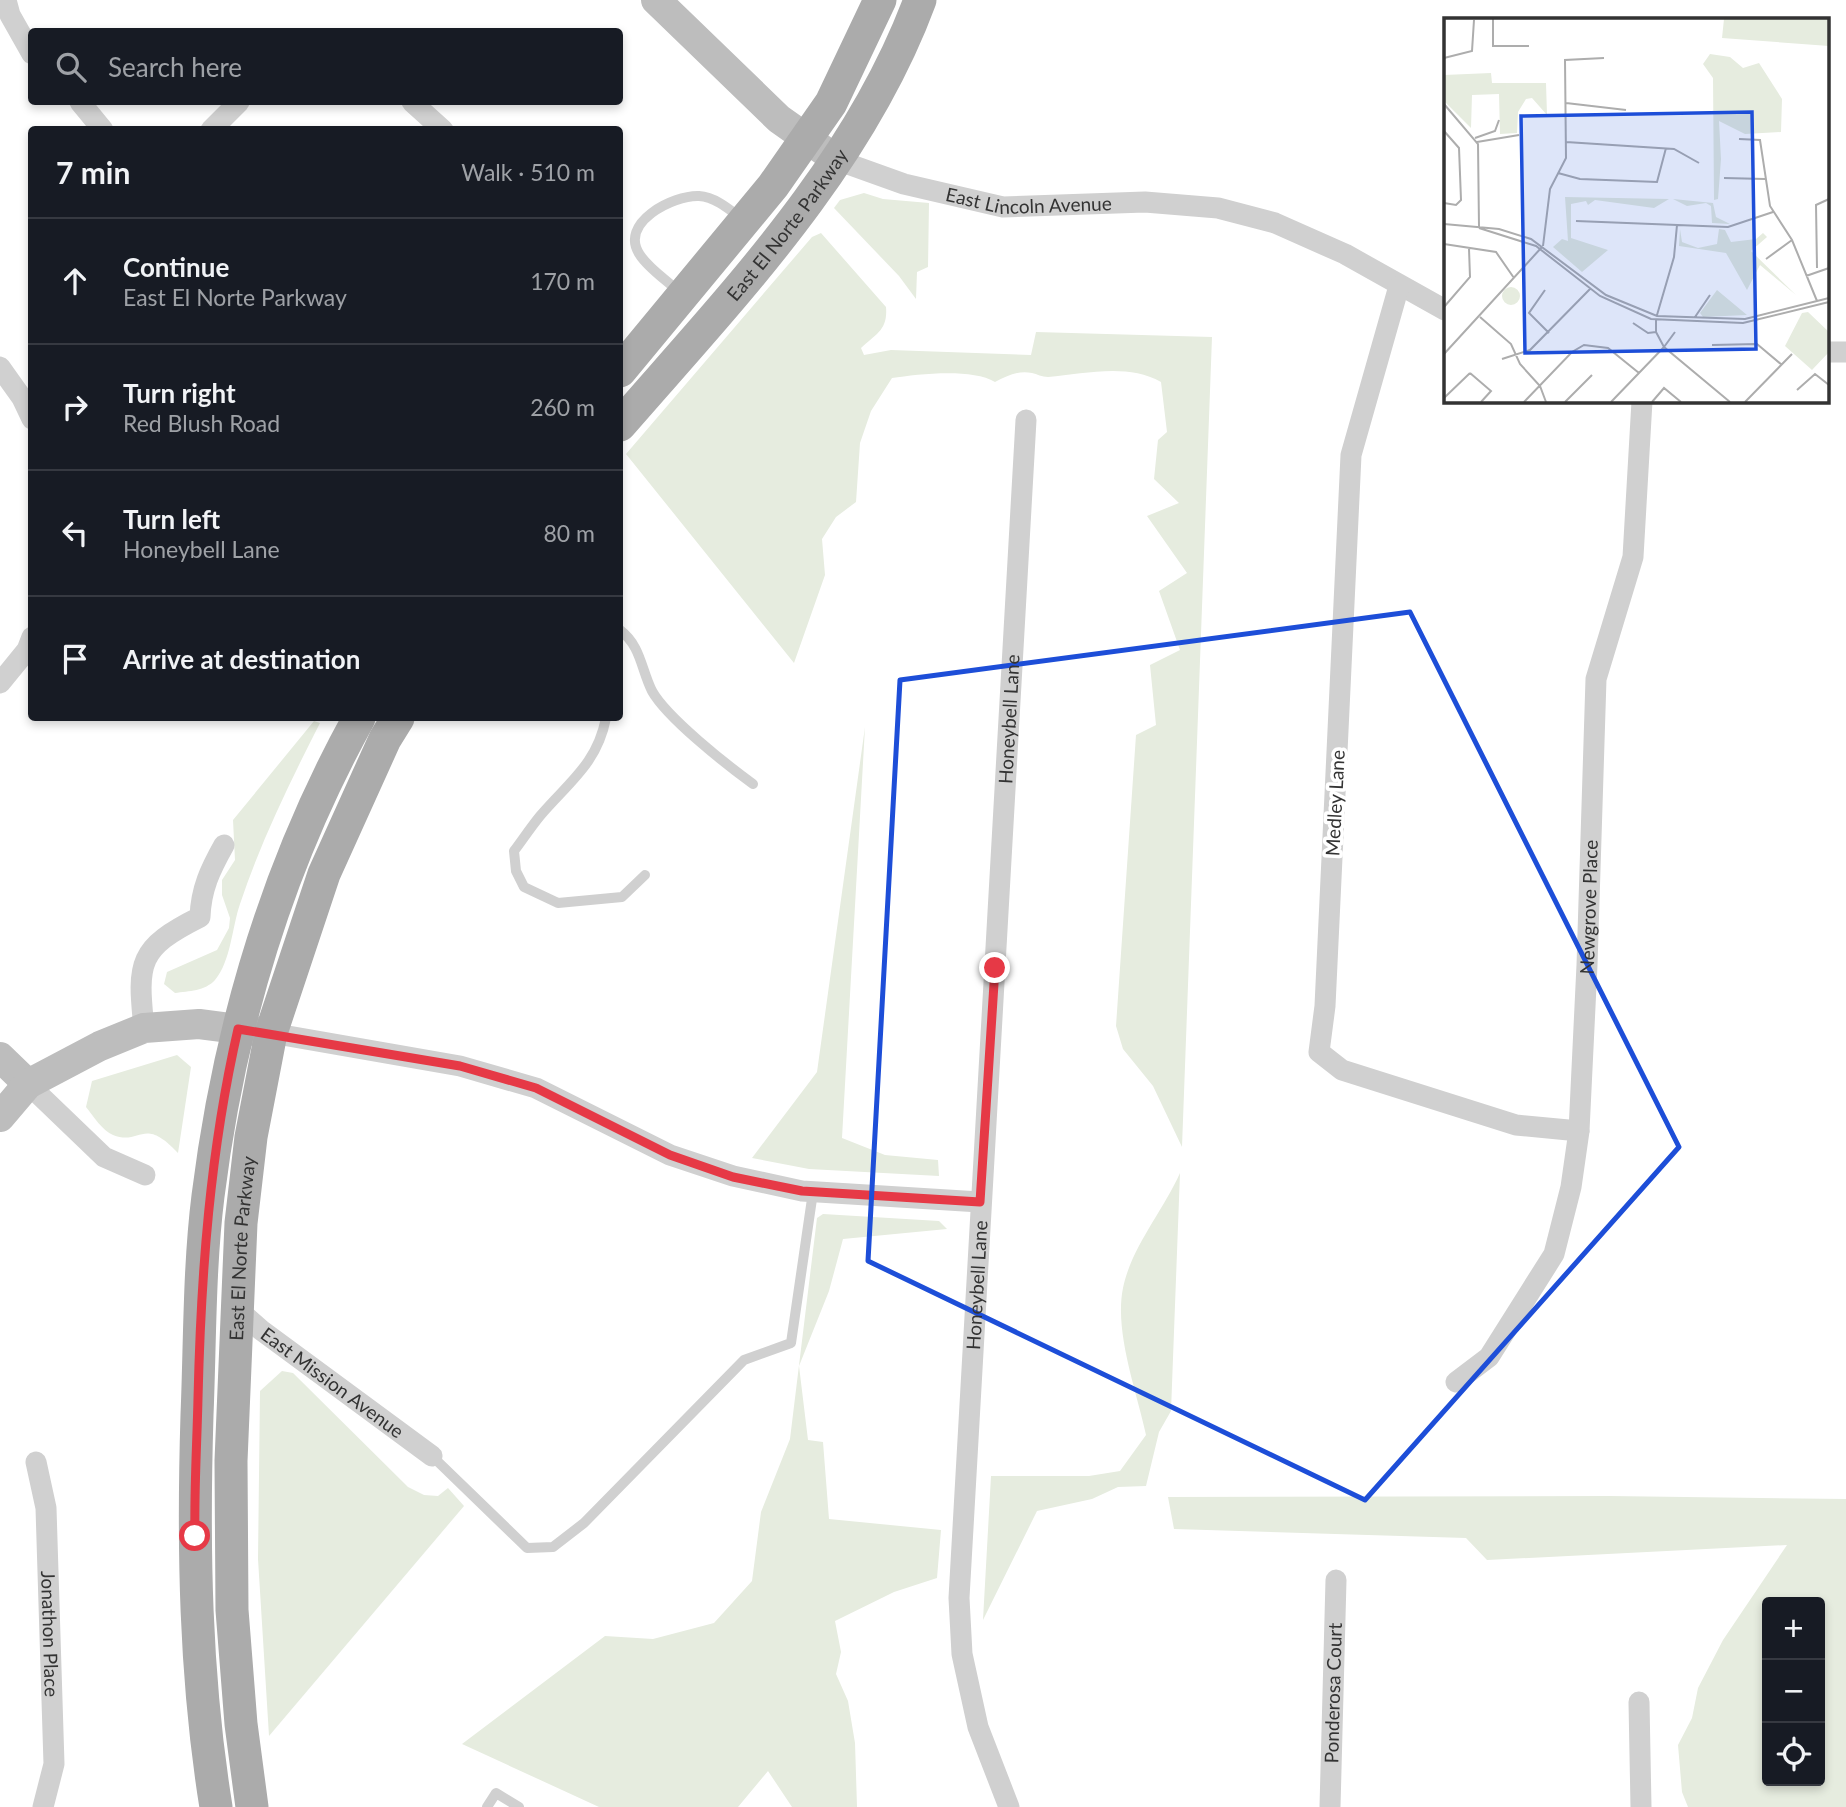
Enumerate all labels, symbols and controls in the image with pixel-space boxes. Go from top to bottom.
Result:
inset map [1444,18,1828,402]
search box [28,28,623,105]
icon: search [52,48,90,86]
text: Search here [108,51,242,83]
street label: East El Norte Parkway [722,144,852,305]
text: 7 min [56,154,130,190]
text: Walk · 510 m [461,158,595,186]
street label: East Lincoln Avenue [944,182,1112,218]
text: Continue [123,251,229,283]
icon: ahead [56,262,94,300]
text: 170 m [530,267,595,295]
text: East El Norte Parkway [123,283,347,311]
text: Turn right [123,377,236,409]
icon: right [56,388,94,426]
text: 260 m [530,393,595,421]
text: Red Blush Road [123,409,280,437]
text: Turn left [123,503,220,535]
icon: left [56,514,94,552]
text: 80 m [544,519,595,547]
text: Honeybell Lane [123,535,280,563]
icon: arrive [56,640,94,678]
text: Arrive at destination [123,643,360,675]
street label: Honeybell Lane [993,654,1024,784]
street label: Medley Lane [1320,749,1349,857]
street label: Newgrove Place [1575,839,1602,975]
route end [979,952,1010,983]
street label: East El Norte Parkway [224,1155,260,1341]
street label: Honeybell Lane [961,1220,991,1350]
street label: East Mission Avenue [257,1322,409,1442]
route start [179,1520,210,1551]
street label: Jonathon Place [37,1570,64,1697]
map controls [1762,1597,1825,1786]
button: + [1762,1597,1825,1660]
street label: Ponderosa Court [1319,1622,1346,1764]
button: − [1762,1660,1825,1723]
button: locate [1762,1723,1825,1786]

